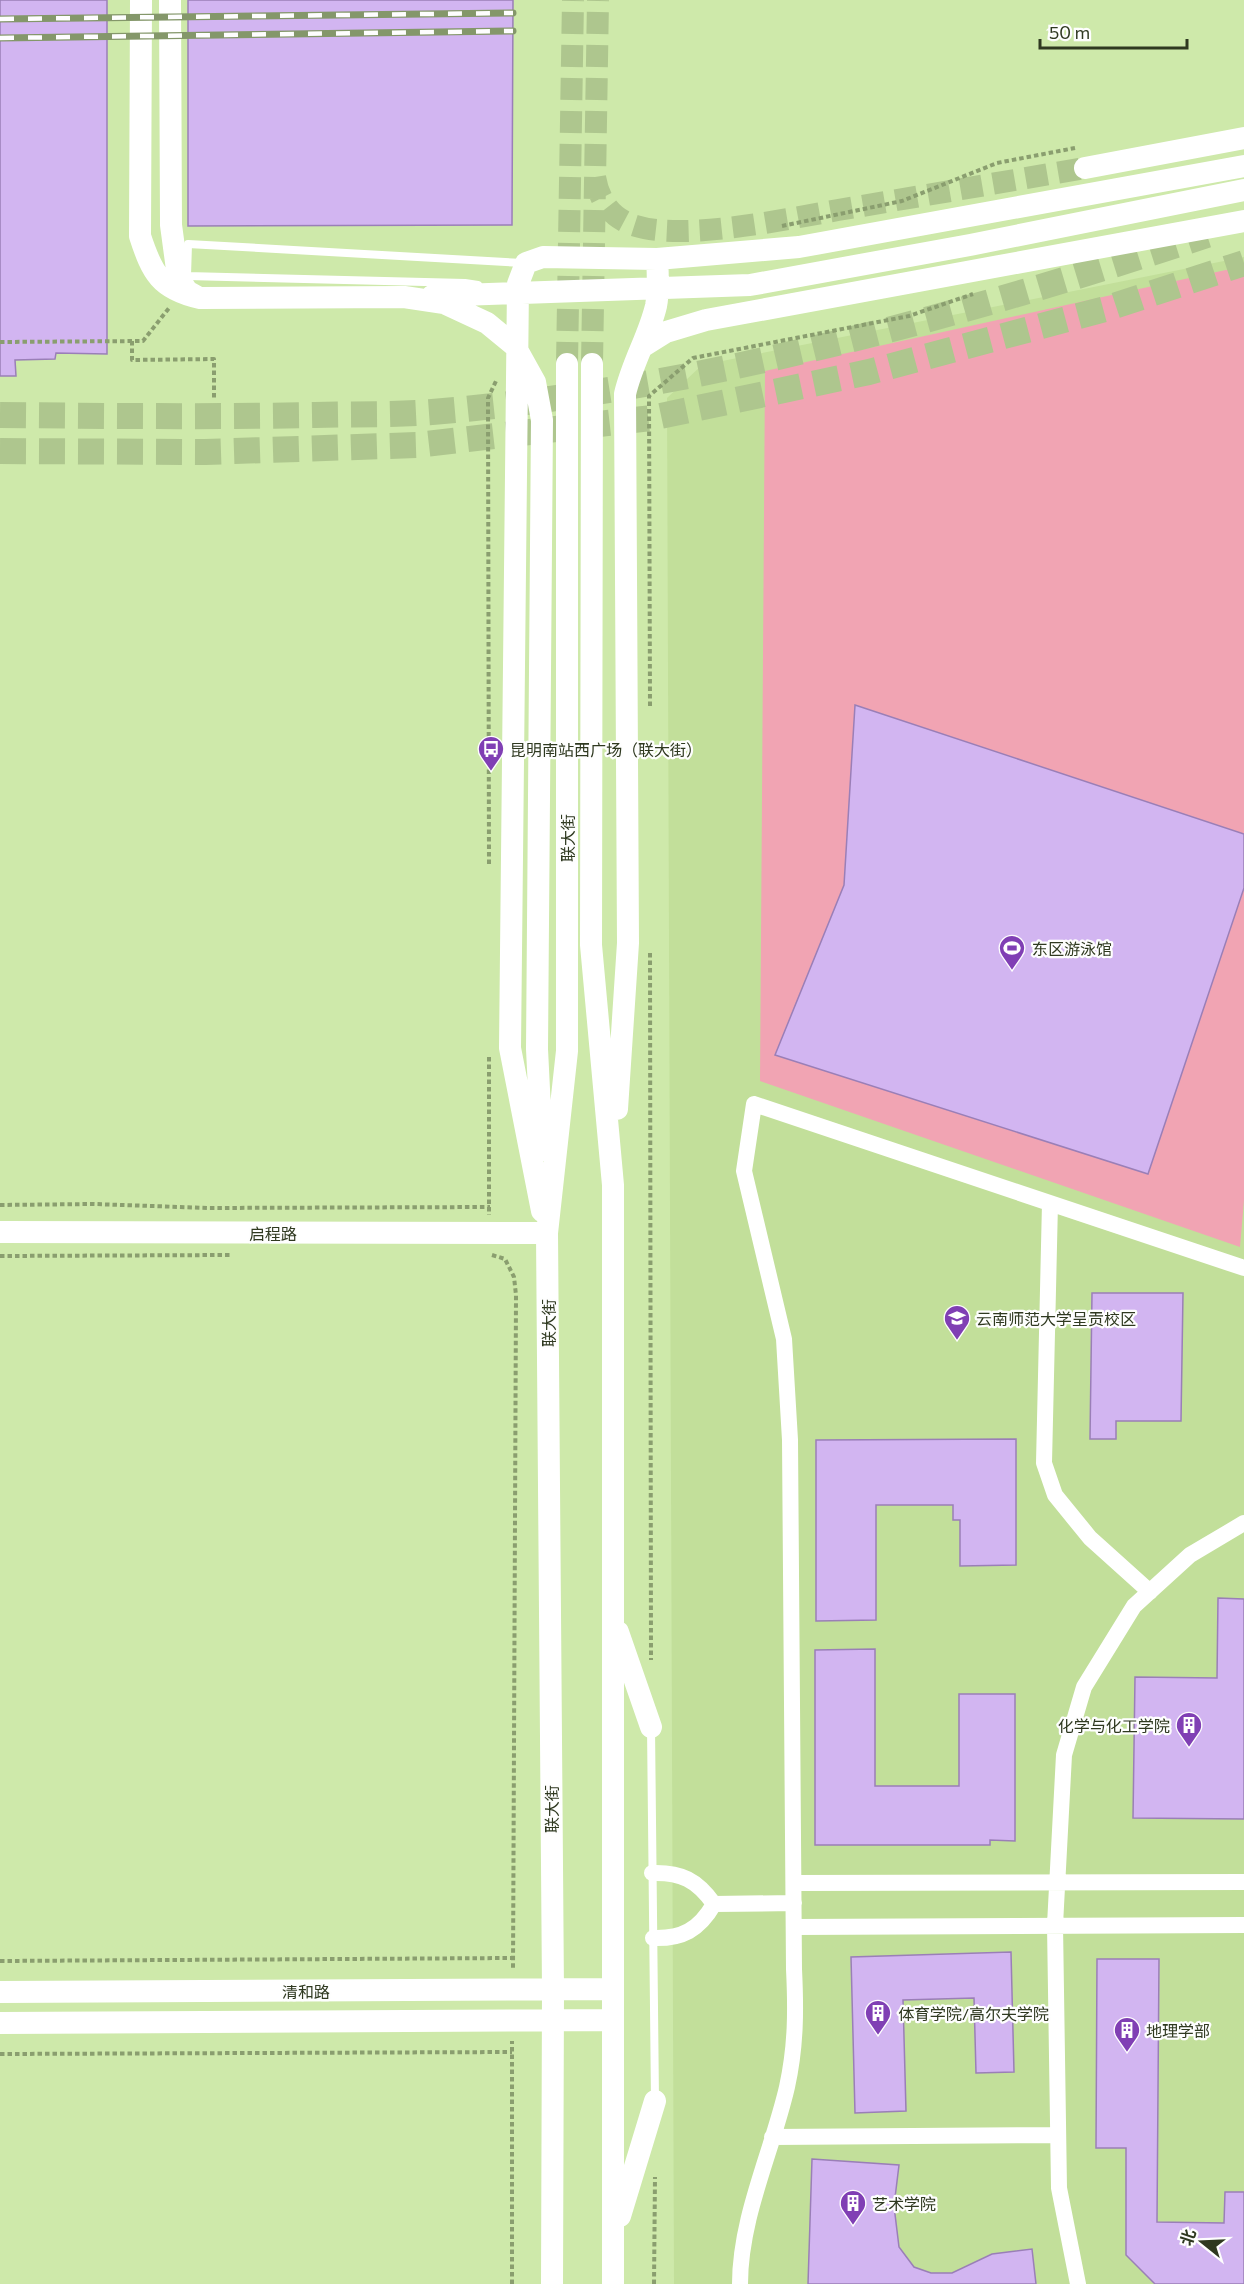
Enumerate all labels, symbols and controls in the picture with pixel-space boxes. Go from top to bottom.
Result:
scale bar [1040,12,1187,50]
text: 50 m [1049,21,1090,43]
bus stop icon: 昆明南站西广场（联大街） [476,734,506,772]
place label: 昆明南站西广场（联大街） [510,740,702,759]
street label: 联大街 [558,814,577,862]
sports icon: 东区游泳馆 [997,933,1027,971]
place label: 东区游泳馆 [1032,939,1112,958]
street label: 启程路 [249,1224,297,1243]
street label: 联大街 [539,1299,558,1347]
school or university icon: 云南师范大学呈贡校区 [942,1303,972,1341]
place label: 云南师范大学呈贡校区 [976,1309,1136,1328]
building icon: 化学与化工学院 [1174,1710,1204,1748]
place label: 化学与化工学院 [1058,1716,1170,1735]
street label: 联大街 [542,1785,561,1833]
street label: 清和路 [282,1982,330,2001]
building icon: 体育学院/高尔夫学院 [863,1998,893,2036]
place label: 体育学院/高尔夫学院 [898,2004,1049,2023]
building icon: 地理学部 [1112,2015,1142,2053]
place label: 地理学部 [1146,2021,1210,2040]
building icon: 艺术学院 [838,2188,868,2226]
place label: 艺术学院 [872,2194,936,2213]
north arrow [1172,2212,1232,2272]
text: 北 [1176,2227,1199,2248]

